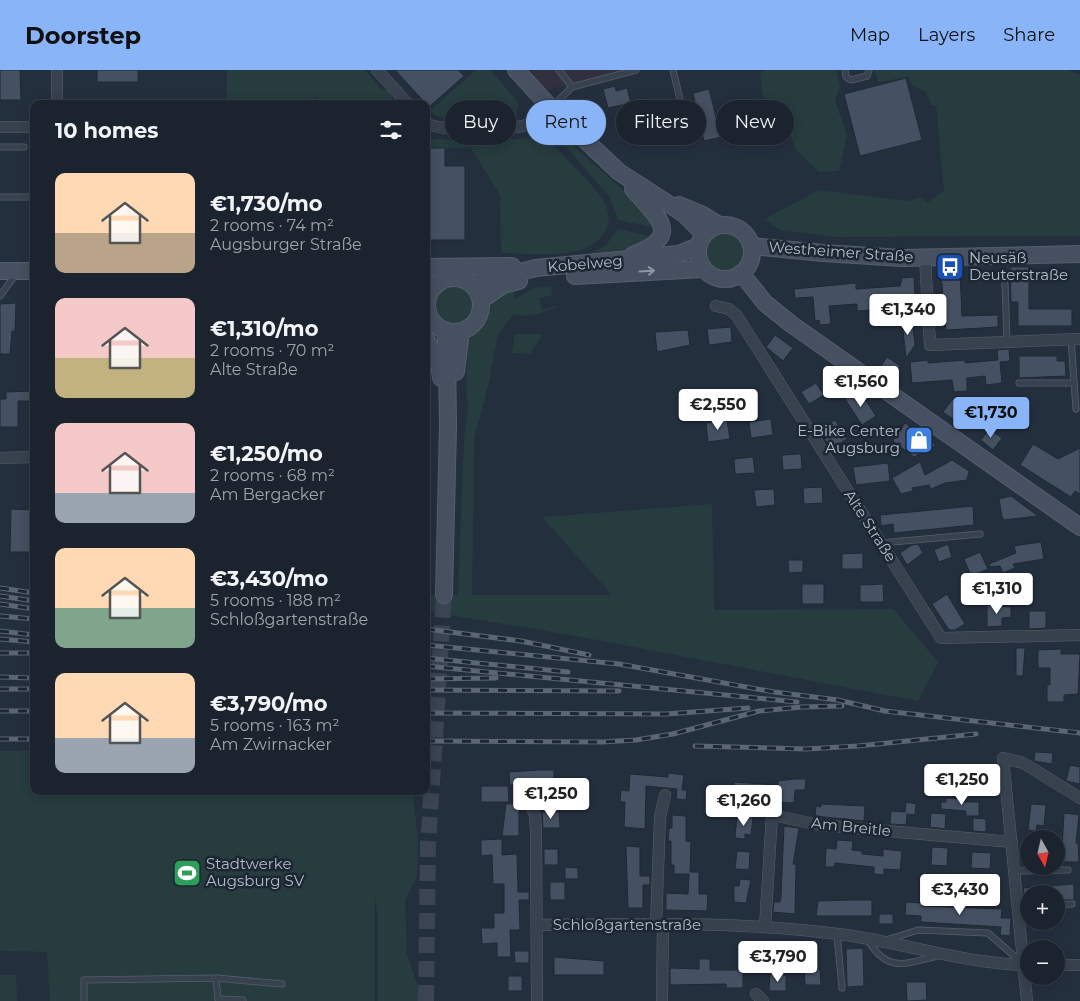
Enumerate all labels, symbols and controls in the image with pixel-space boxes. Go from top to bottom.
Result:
text: Doorstep [25,21,141,50]
text: Map [850,24,890,46]
text: Layers [918,24,975,46]
text: Share [1003,24,1055,46]
chip: Buy [445,100,516,145]
chip: Rent [526,100,606,145]
chip: Filters [616,100,706,145]
chip: New [716,100,794,145]
icon: filters [377,116,405,144]
text: 10 homes [55,118,158,143]
text: €1,730/mo [210,191,323,216]
icon: home [95,193,155,253]
text: 2 rooms · 74 m² [210,216,334,235]
text: Augsburger Straße [210,235,362,254]
street label: Westheimer Straße [768,237,914,266]
place label: Neusäß Deuterstraße [969,248,1068,284]
street label: Kobelweg [547,251,623,276]
bus stop icon: Neusäß Deuterstraße [935,252,965,282]
one-way arrow [639,267,655,276]
pin: €1,340 [867,294,949,336]
text: €1,340 [880,300,936,319]
text: €1,310/mo [210,316,318,341]
icon: home [95,318,155,378]
text: 2 rooms · 70 m² [210,341,335,360]
text: Alte Straße [210,360,298,379]
pin: €1,560 [820,366,902,408]
text: €1,560 [834,372,888,391]
pin: €2,550 [677,388,759,431]
text: €2,550 [690,395,746,414]
pin: €1,730 [950,396,1032,439]
text: €1,730 [964,403,1018,422]
place label: E-Bike Center Augsburg [797,421,900,457]
shop icon: E-Bike Center Augsburg [904,425,934,455]
text: €1,250/mo [210,441,323,466]
icon: home [95,443,155,503]
text: 2 rooms · 68 m² [210,466,335,485]
text: Am Bergacker [210,485,325,504]
street label: Alte Straße [840,486,901,565]
text: €3,430/mo [210,566,328,591]
icon: home [95,568,155,628]
pin: €1,310 [956,572,1038,615]
text: €1,310 [972,579,1022,598]
text: 5 rooms · 188 m² [210,591,341,610]
text: Schloßgartenstraße [210,610,368,629]
text: €3,790/mo [210,691,328,716]
icon: home [95,693,155,753]
text: 5 rooms · 163 m² [210,716,339,735]
text: Am Zwirnacker [210,735,332,754]
pin: €1,250 [921,764,1003,806]
text: €1,250 [935,770,989,789]
pin: €1,250 [510,778,592,820]
text: €1,250 [524,784,578,803]
pin: €1,260 [703,784,785,827]
text: €1,260 [717,791,771,810]
street label: Am Breitle [810,813,892,840]
north arrow [1020,830,1065,875]
map controls [1020,830,1065,985]
place label: Stadtwerke Augsburg SV [206,854,305,890]
sports icon: Stadtwerke Augsburg SV [172,858,202,888]
pin: €3,430 [919,874,1001,916]
text: €3,430 [931,880,989,899]
button: + [1020,885,1065,930]
street label: Schloßgartenstraße [553,915,701,934]
pin: €3,790 [737,940,819,983]
button: − [1020,940,1065,985]
text: €3,790 [749,947,807,966]

